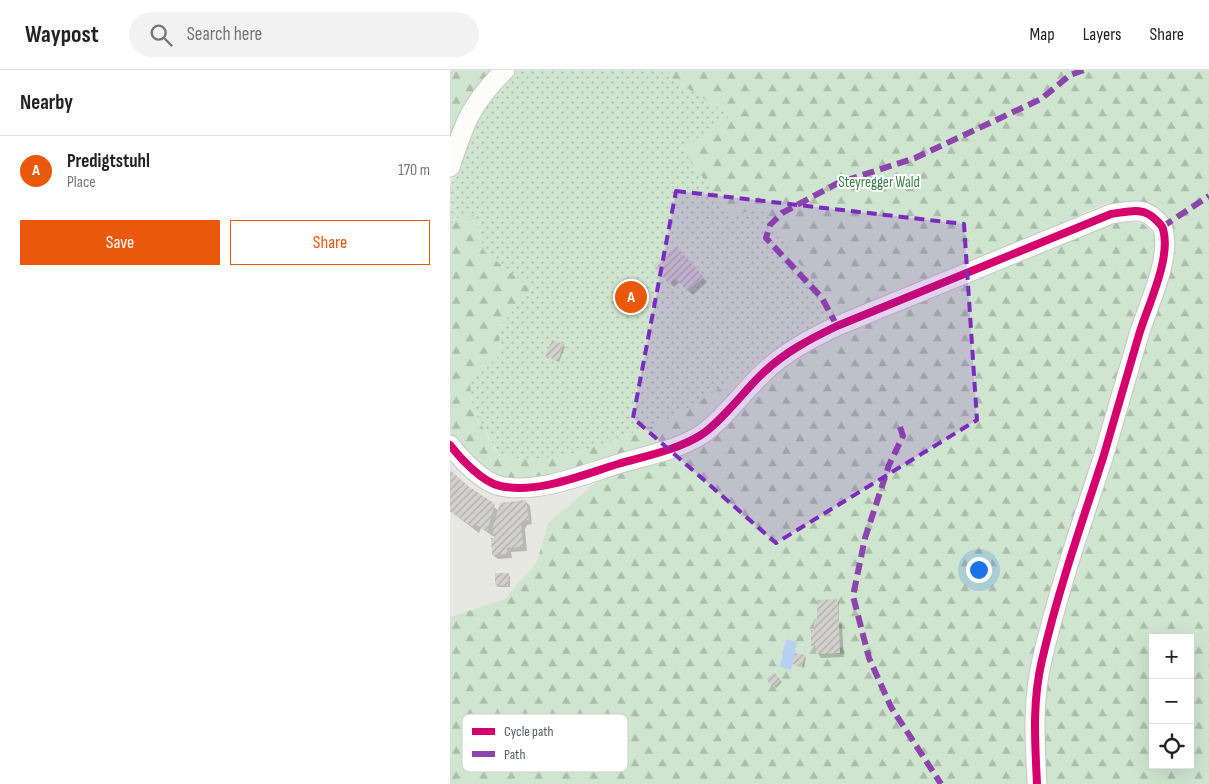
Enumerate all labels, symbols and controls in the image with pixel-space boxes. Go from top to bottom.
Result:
search box [129,12,479,57]
text: Waypost [25,20,99,49]
icon: search [147,21,175,49]
text: Search here [187,23,262,46]
text: Map [1030,24,1055,45]
text: Layers [1083,24,1122,45]
text: Share [1150,24,1184,45]
text: Nearby [20,90,73,115]
text: Predigtstuhl [67,150,150,173]
text: A [32,161,40,180]
text: 170 m [398,161,430,180]
text: Place [67,173,96,192]
park label: Steyregger Wald [838,173,920,192]
button: Save [20,220,220,265]
button: Share [230,220,430,265]
pin: A [615,278,647,316]
your location [966,557,992,583]
map controls [1149,634,1194,769]
button: + [1149,634,1194,679]
button: − [1149,679,1194,724]
legend [462,714,628,772]
text: Cycle path [504,723,554,740]
button: locate [1149,724,1194,769]
text: Path [504,746,525,763]

